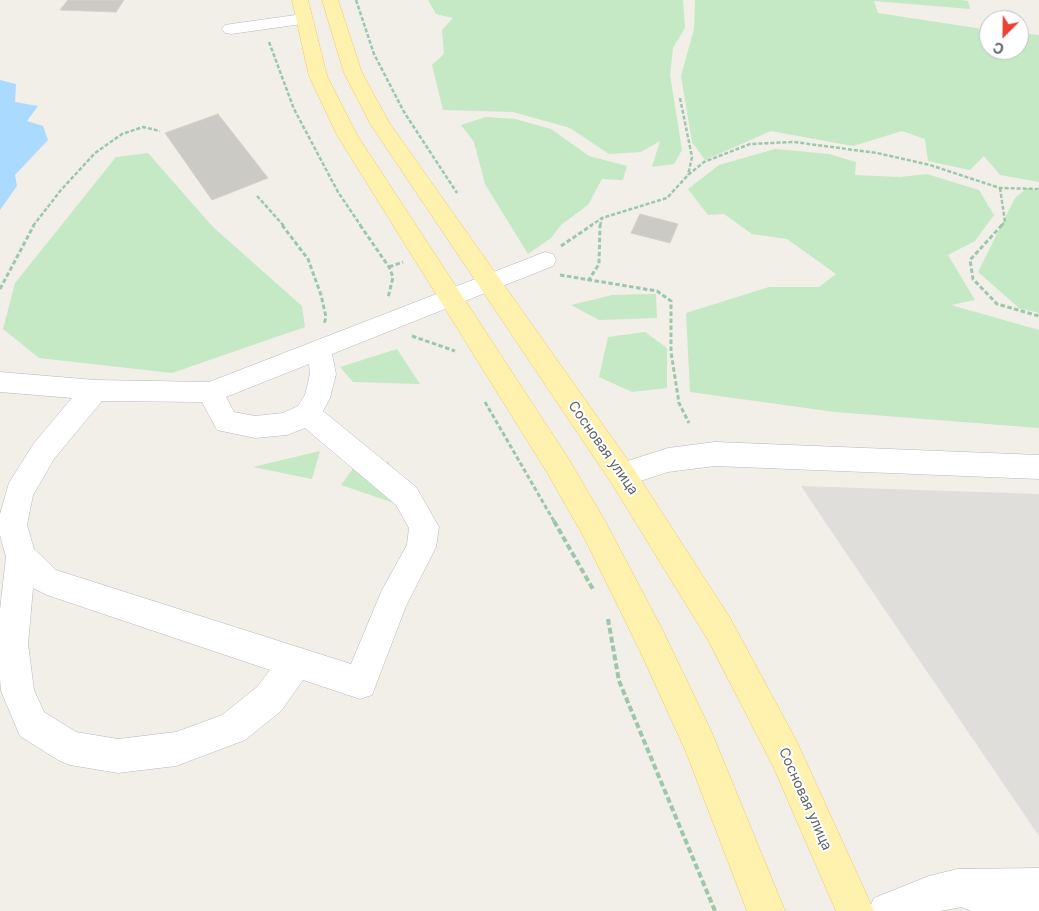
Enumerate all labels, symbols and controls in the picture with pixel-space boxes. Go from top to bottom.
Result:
north arrow [979,10,1029,60]
text: С [990,39,1006,58]
street label: Сосновая улица [564,398,642,498]
street label: Сосновая улица [775,745,835,853]

